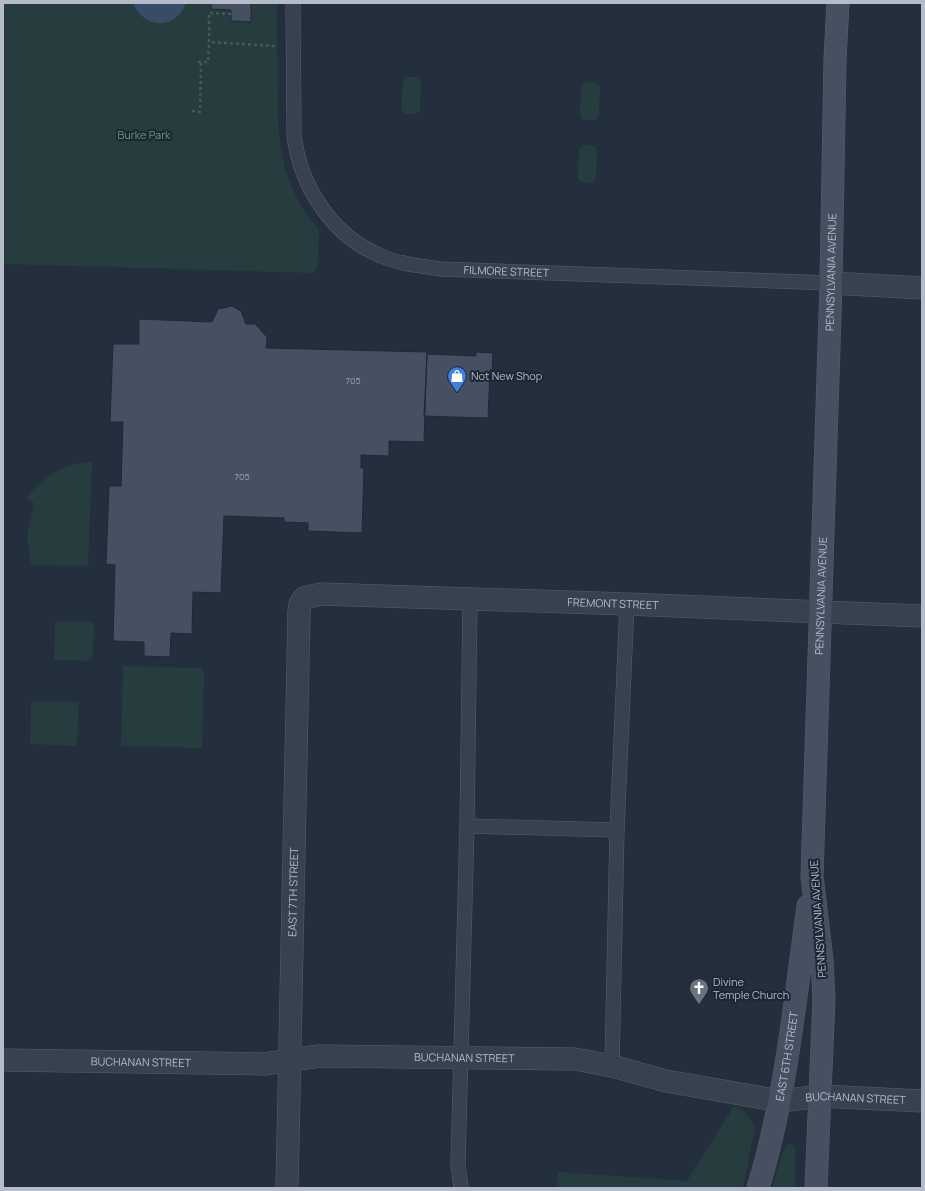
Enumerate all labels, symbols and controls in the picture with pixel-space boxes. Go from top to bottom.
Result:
park label: Burke Park [117,127,171,142]
street label: PENNSYLVANIA AVENUE [821,213,839,331]
street label: FILMORE STREET [463,262,550,280]
shop icon: Not New Shop [446,365,468,393]
place label: Not New Shop [471,368,543,383]
house number: 705 [345,374,361,387]
house number: 705 [234,470,250,483]
street label: PENNSYLVANIA AVENUE [811,537,830,655]
street label: FREMONT STREET [567,594,659,612]
street label: EAST 7TH STREET [284,847,301,937]
street label: PENNSYLVANIA AVENUE [806,860,829,978]
place label: Divine Temple Church [713,974,789,1002]
church icon: Divine Temple Church [688,977,710,1005]
street label: EAST 6TH STREET [772,1010,801,1102]
street label: BUCHANAN STREET [414,1049,515,1065]
street label: BUCHANAN STREET [91,1053,192,1070]
street label: BUCHANAN STREET [805,1088,907,1107]

